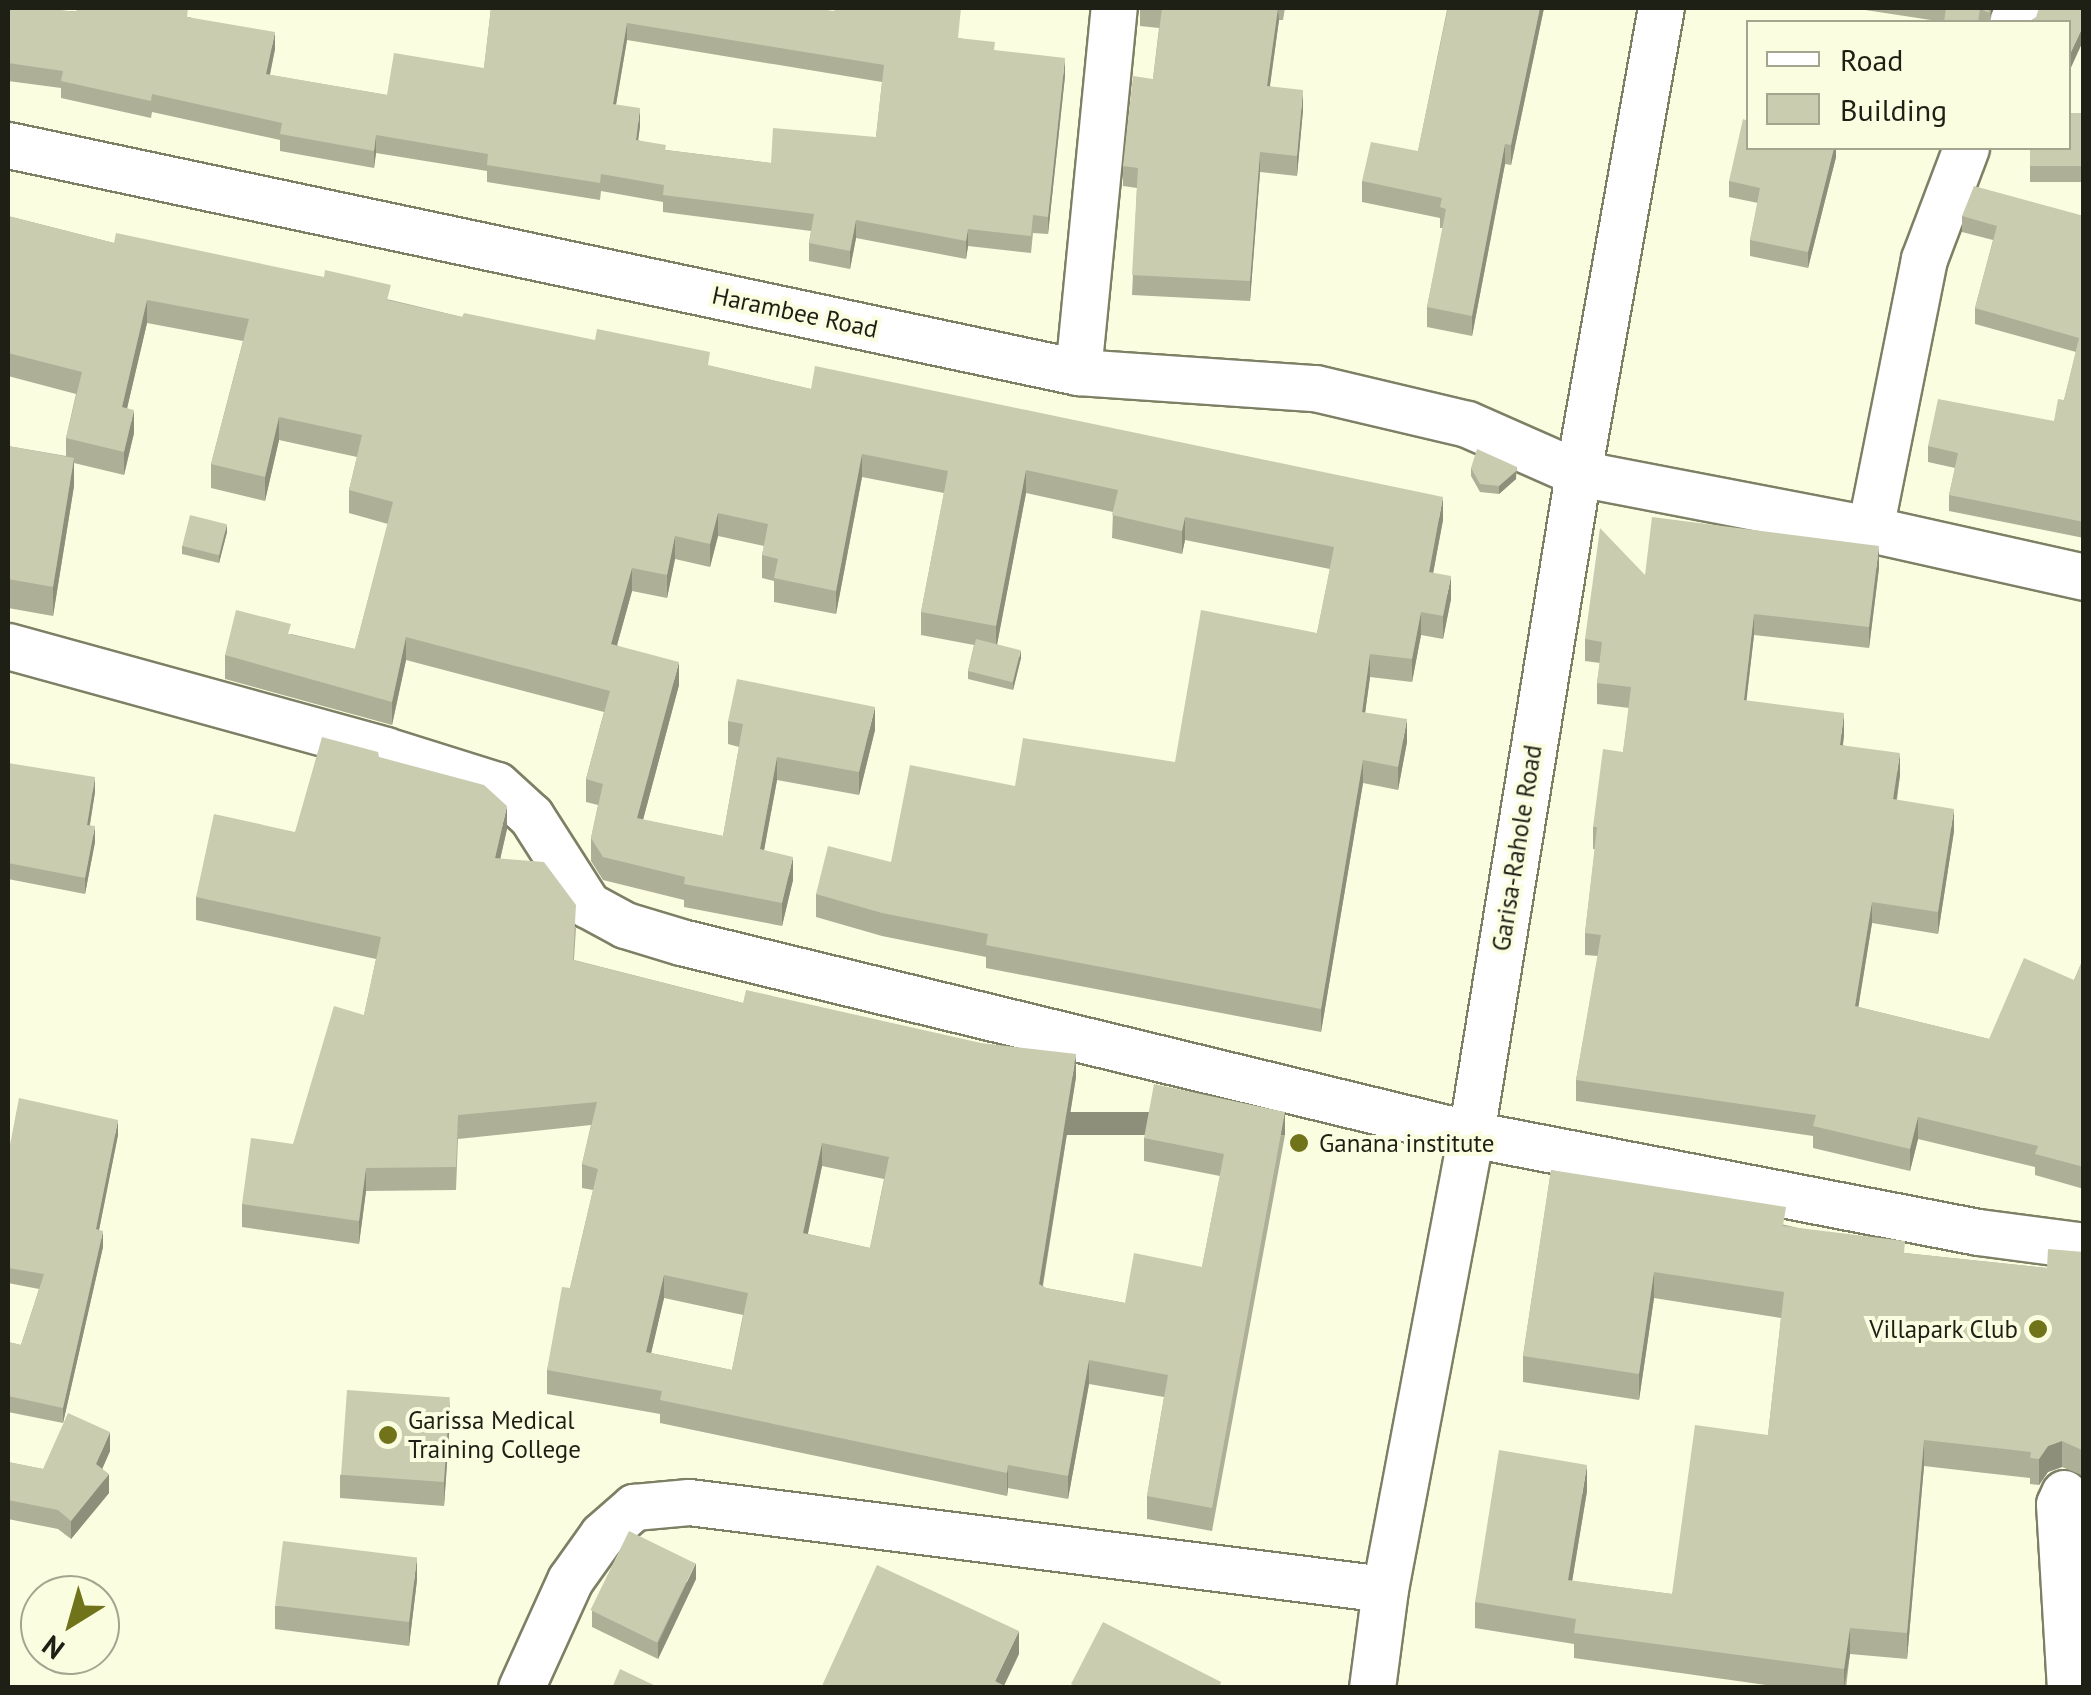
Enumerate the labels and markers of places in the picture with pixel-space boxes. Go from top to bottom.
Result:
place label: Ganana institute [1319,1128,1494,1158]
marker: Ganana institute [1288,1132,1310,1154]
place label: Villapark Club [1868,1314,2018,1344]
marker: Villapark Club [2027,1318,2049,1340]
place label: Garissa Medical Training College [408,1406,581,1465]
marker: Garissa Medical Training College [377,1424,399,1446]

